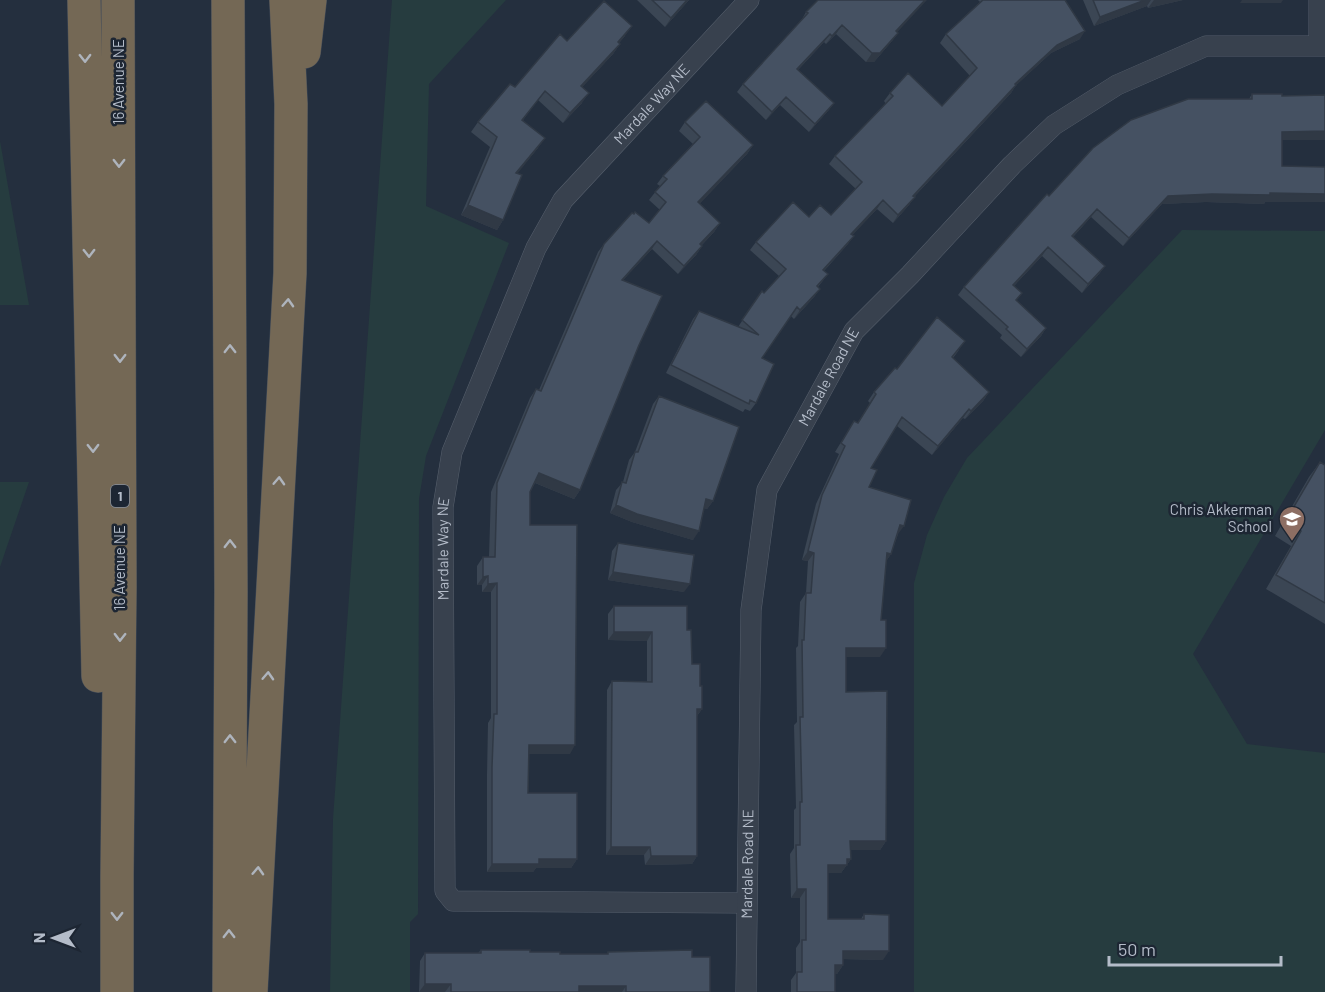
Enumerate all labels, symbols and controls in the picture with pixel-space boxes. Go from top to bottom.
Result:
street label: 16 Avenue NE [109,39,127,125]
one-way arrow [79,54,91,63]
street label: Mardale Way NE [610,60,693,147]
one-way arrow [113,159,125,168]
one-way arrow [83,249,96,258]
one-way arrow [282,299,295,308]
street label: Mardale Road NE [794,324,862,429]
one-way arrow [224,344,236,353]
one-way arrow [114,354,126,363]
one-way arrow [87,444,99,453]
one-way arrow [272,477,285,486]
road number: 1 [111,485,129,507]
street label: Mardale Way NE [433,496,452,600]
place label: Chris Akkerman School [1170,500,1272,535]
school or university icon: Chris Akkerman School [1277,504,1307,542]
street label: 16 Avenue NE [110,525,128,611]
one-way arrow [224,539,237,548]
one-way arrow [114,633,126,642]
one-way arrow [262,671,275,680]
one-way arrow [224,734,236,743]
street label: Mardale Road NE [737,809,756,919]
one-way arrow [251,866,264,875]
north arrow [24,908,84,968]
one-way arrow [111,912,123,921]
one-way arrow [223,929,235,938]
scale bar [1109,929,1282,967]
text: N [29,933,48,943]
text: 50 m [1118,938,1156,960]

